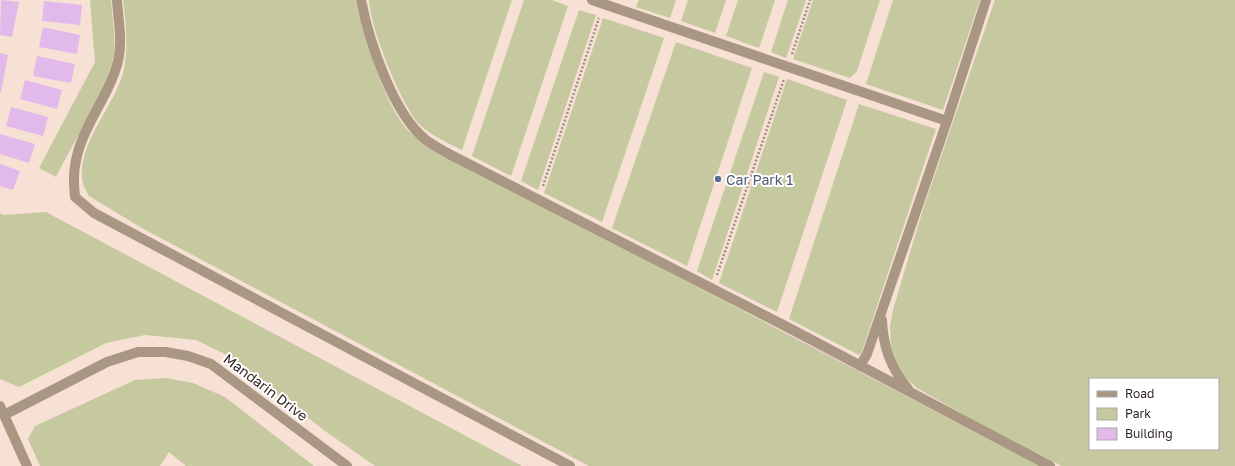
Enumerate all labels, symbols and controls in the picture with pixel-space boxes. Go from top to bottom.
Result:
place label: Car Park 1 [726,171,793,188]
marker: Car Park 1 [713,174,723,184]
street label: Mandarin Drive [221,350,311,424]
legend [1089,378,1219,450]
text: Road [1125,386,1154,401]
text: Park [1125,406,1151,421]
text: Building [1125,426,1173,441]

